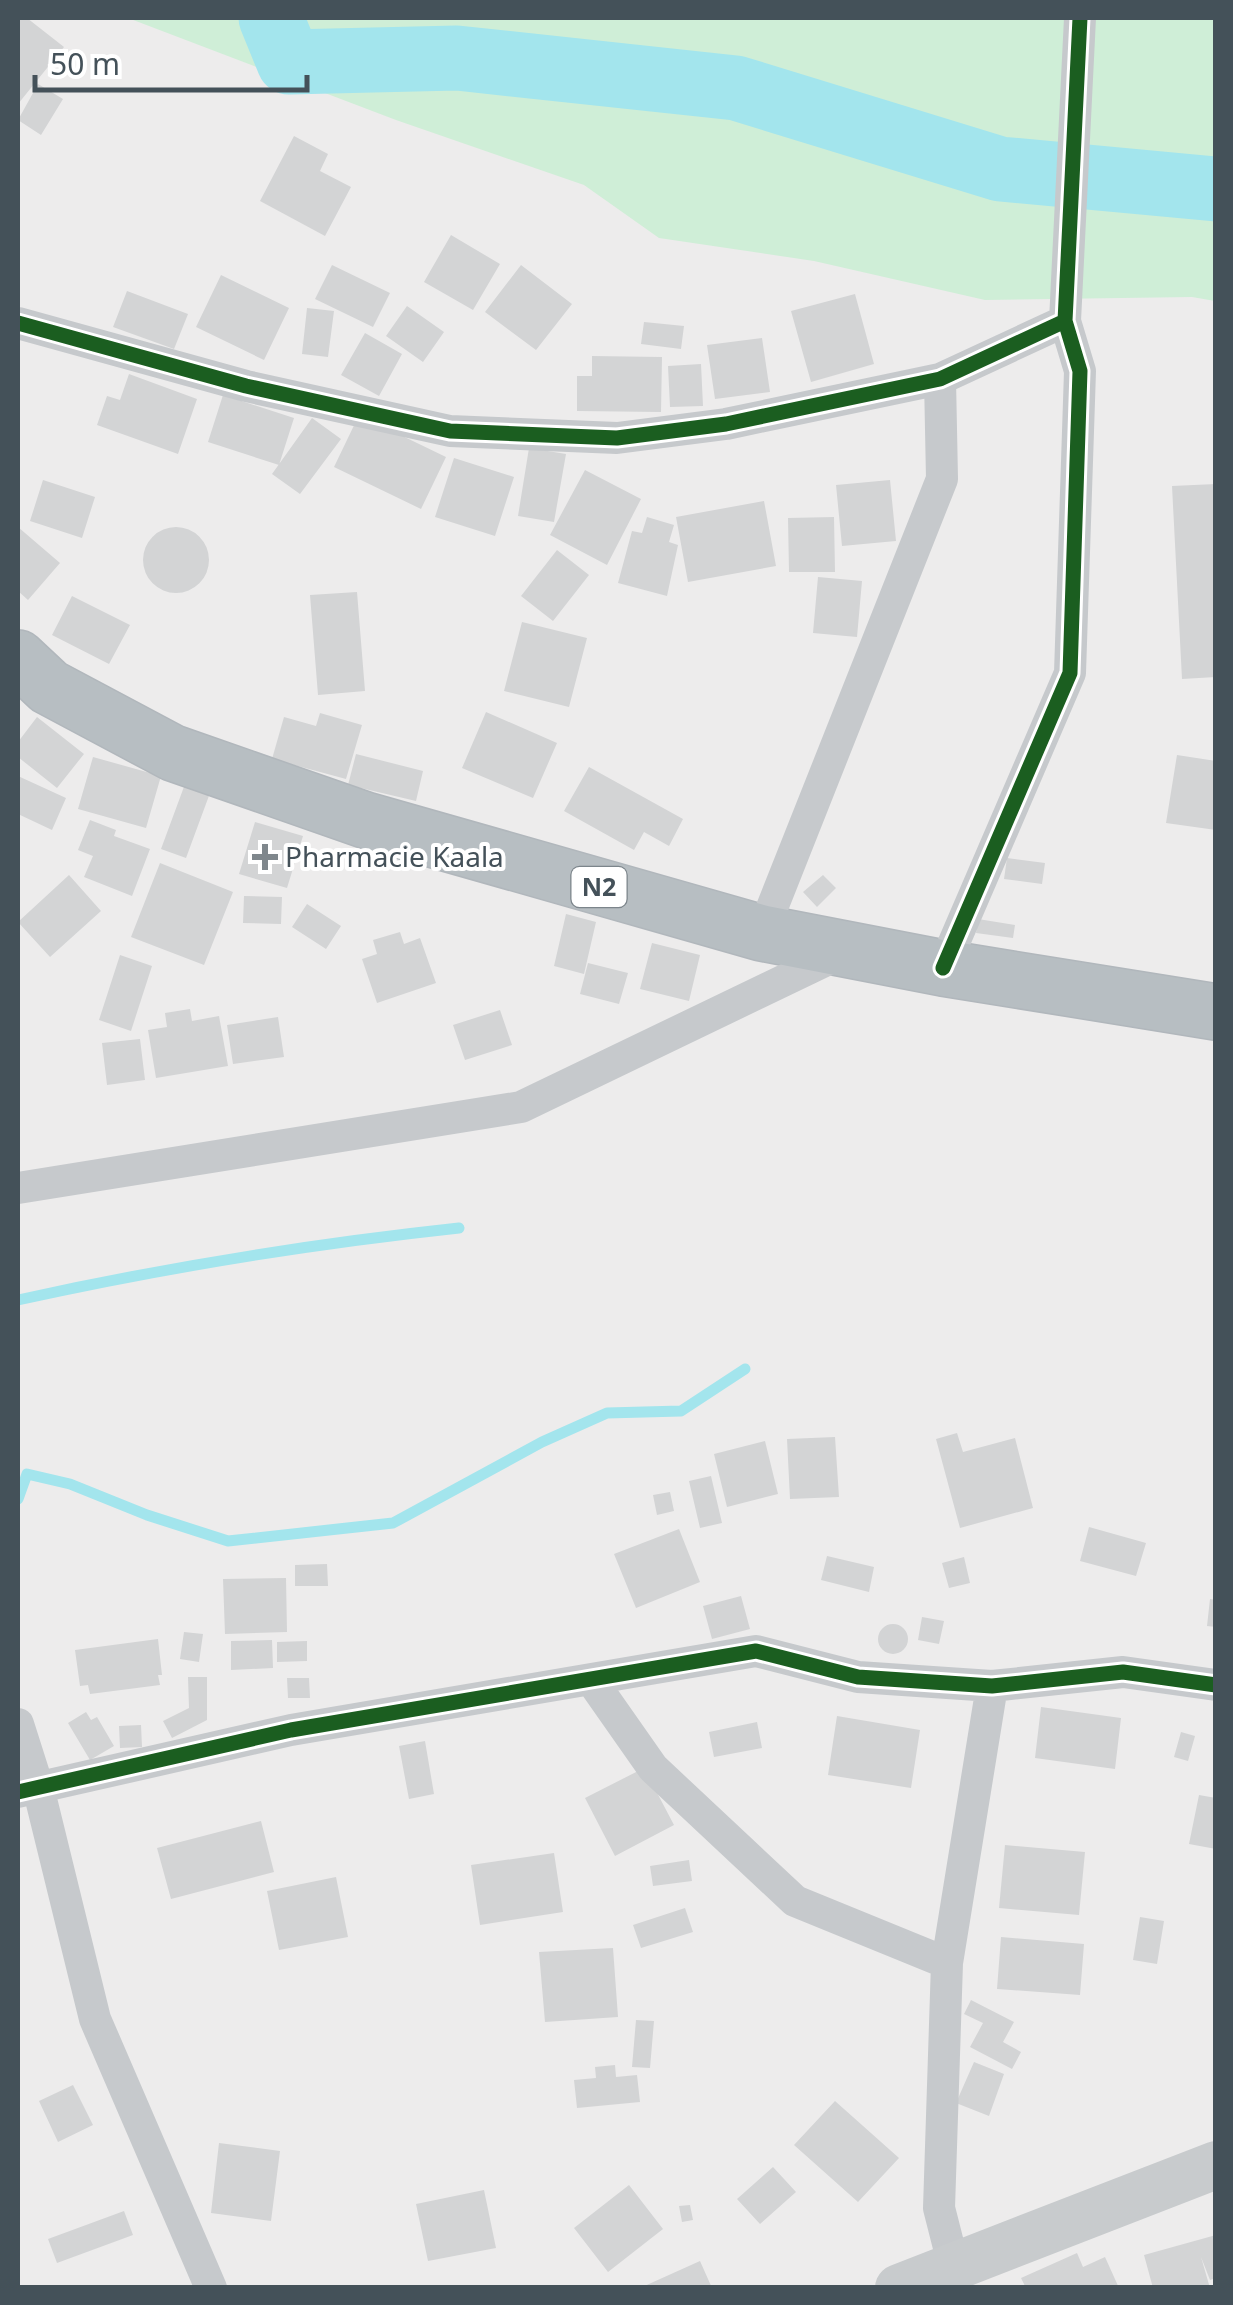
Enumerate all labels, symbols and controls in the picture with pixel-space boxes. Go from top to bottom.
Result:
scale bar [35,30,308,92]
text: 50 m [50,43,120,84]
place label: Pharmacie Kaala [285,837,504,875]
marker: Pharmacie Kaala [254,846,276,868]
road number: N2 [572,867,626,907]

